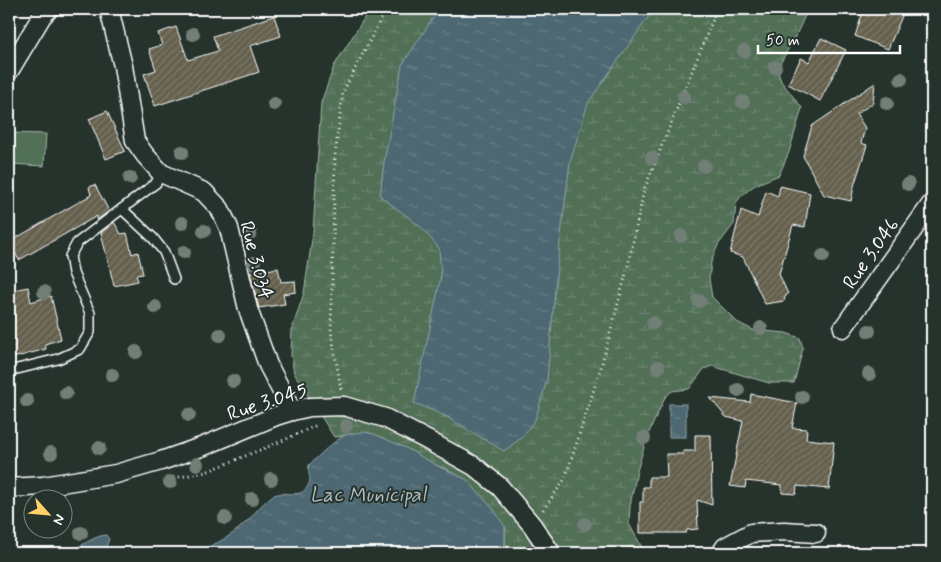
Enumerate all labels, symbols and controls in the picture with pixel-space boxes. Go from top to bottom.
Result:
scale bar [758,22,901,54]
text: 50 m [766,31,800,51]
street label: Rue 3.046 [837,213,906,295]
street label: Rue 3.034 [232,218,279,303]
street label: Rue 3.045 [224,377,311,428]
water label: Lac Municipal [310,481,428,509]
north arrow [22,490,72,540]
text: N [49,511,69,528]

